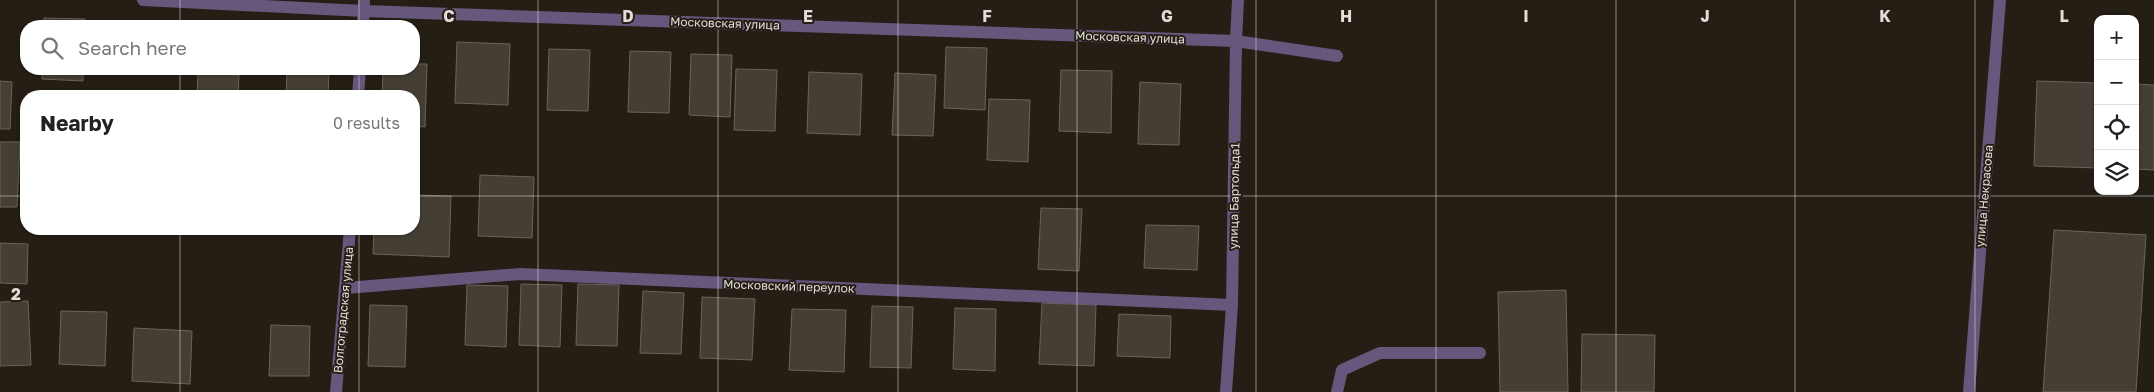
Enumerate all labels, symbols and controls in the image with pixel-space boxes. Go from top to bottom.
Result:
text: C [443,6,455,26]
text: D [622,6,634,26]
text: E [803,6,813,26]
text: F [982,6,992,26]
text: G [1161,6,1173,26]
text: H [1340,6,1352,26]
text: I [1523,6,1529,26]
text: J [1700,6,1710,26]
text: K [1879,6,1891,26]
text: L [2059,6,2069,26]
street label: Московская улица [670,14,780,32]
map controls [2094,15,2139,195]
button: + [2094,15,2139,60]
search box [20,20,420,75]
street label: Московская улица [1075,28,1185,46]
icon: search [38,34,66,62]
text: Search here [78,36,187,59]
button: − [2094,60,2139,105]
button: locate [2094,105,2139,150]
text: Nearby [40,110,114,136]
text: 0 results [333,113,400,133]
street label: улица Бартольда1 [1226,143,1242,249]
street label: улица Некрасова [1972,144,1996,248]
button: layers [2094,150,2139,195]
street label: Волгоградская улица [330,246,356,374]
street label: Московский переулок [723,276,855,296]
text: 2 [11,284,21,304]

